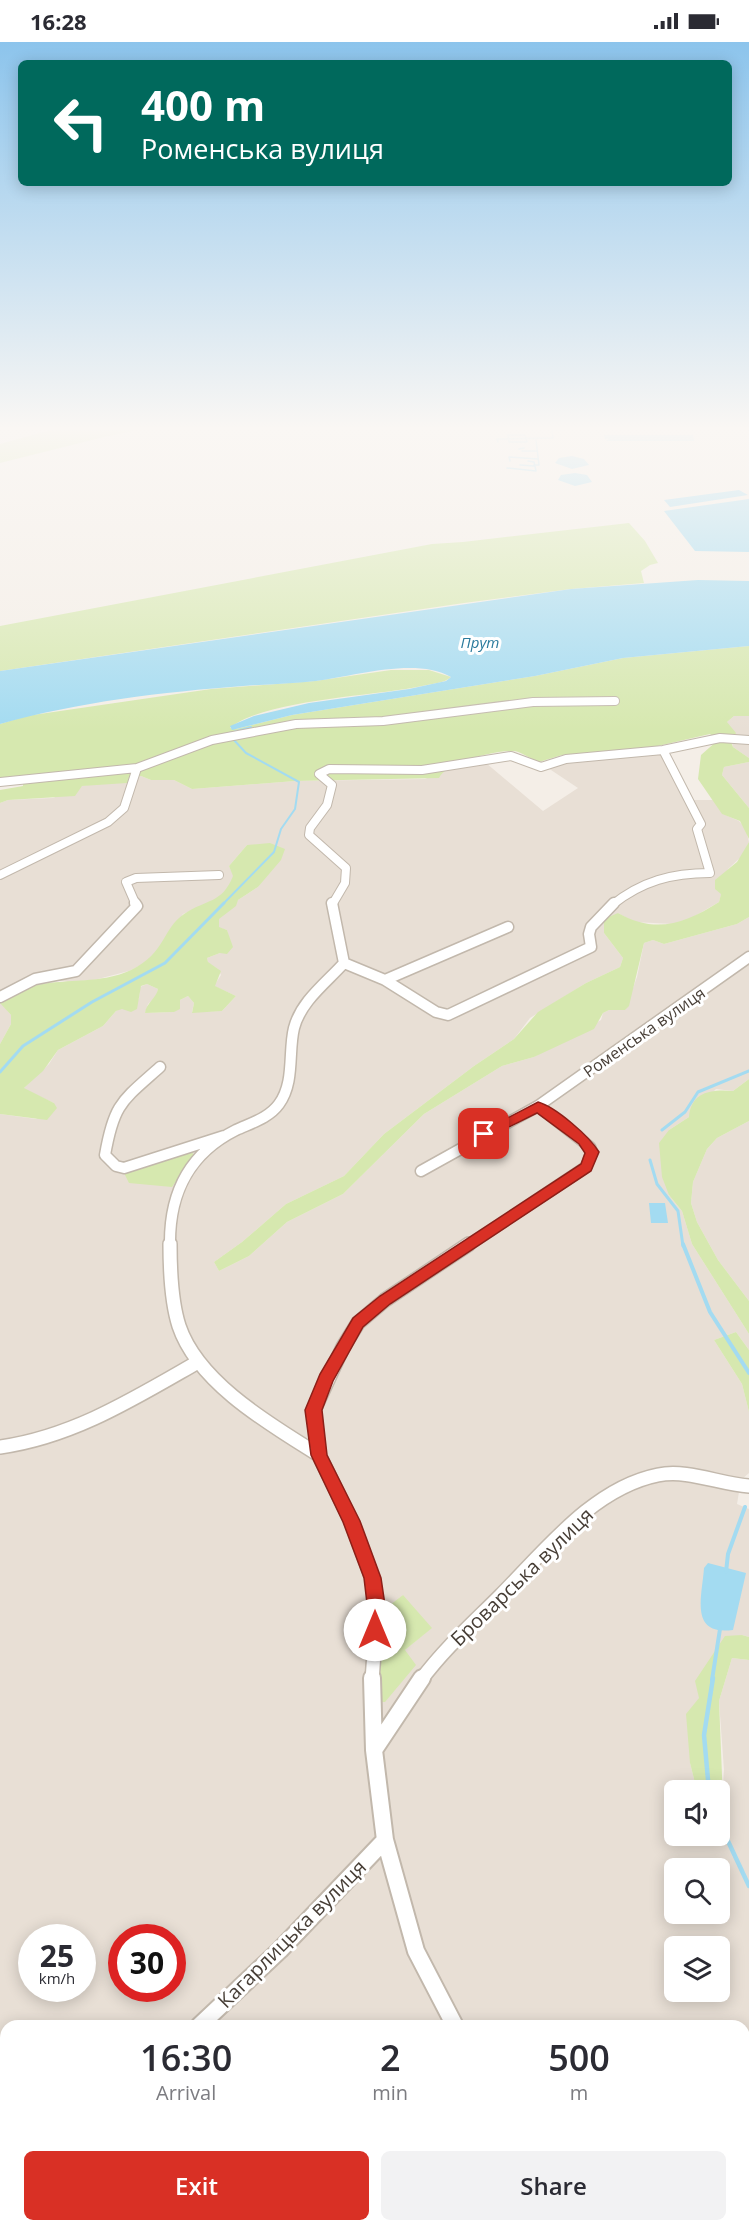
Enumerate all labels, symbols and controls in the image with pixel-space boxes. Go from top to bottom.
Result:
text: 16:28 [30,6,87,36]
text: 400 m [141,76,265,133]
icon: left [42,84,120,162]
text: Роменська вулиця [141,130,384,167]
water label: Прут [461,632,499,652]
street label: Роменська вулиця [579,982,709,1082]
pin [458,1108,509,1159]
icon: arrive [467,1117,500,1150]
street label: Броварська вулиця [444,1501,599,1652]
position arrow [343,1598,407,1662]
map controls [664,1780,730,2002]
button: sound [664,1780,730,1846]
street label: Кагарлицька вулиця [212,1854,372,2014]
button: search [664,1858,730,1924]
speed limit sign: 30 [108,1924,186,2002]
text: 25 [40,1935,74,1976]
button: layers [664,1936,730,2002]
text: km/h [39,1968,75,1988]
text: 16:30 [140,2033,232,2082]
text: 2 [380,2033,401,2082]
text: 500 [548,2033,610,2082]
text: Arrival [156,2079,216,2106]
text: min [372,2079,408,2106]
text: m [570,2079,588,2106]
button: Exit [24,2151,369,2220]
button: Share [381,2151,726,2220]

